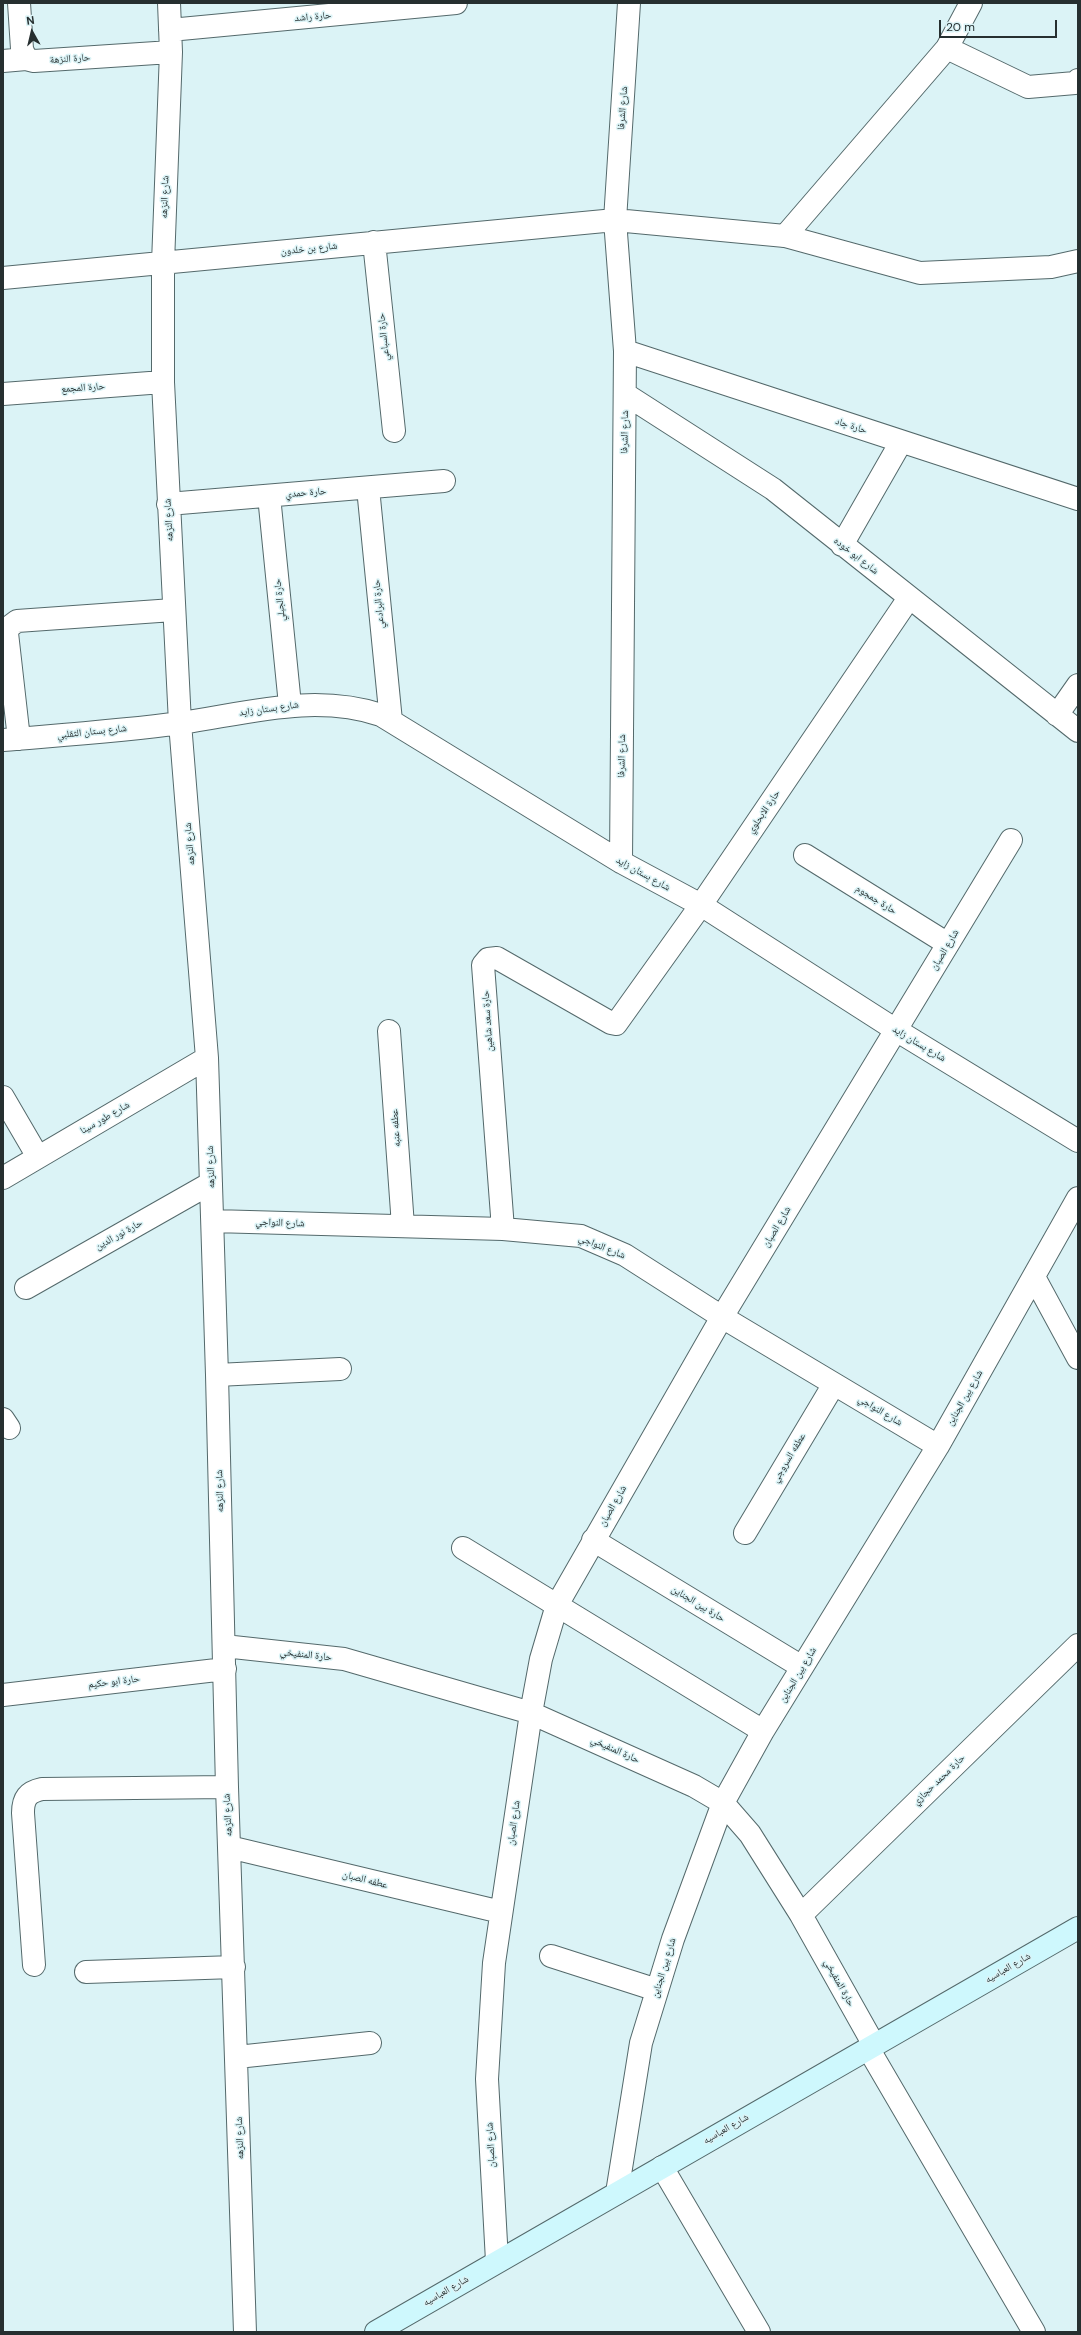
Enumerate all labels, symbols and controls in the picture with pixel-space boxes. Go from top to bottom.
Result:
street label: حارة راشد [294,9,332,25]
north arrow [12,12,52,52]
scale bar [941,12,1059,38]
text: N [25,13,35,28]
text: 20 m [946,19,975,35]
street label: حارة النزهة [49,52,91,66]
street label: شارع الشرفا [615,86,631,130]
street label: شارع النزهه [158,175,172,219]
street label: شارع بن خلدون [280,240,338,258]
street label: حارة السباعي [376,313,392,361]
street label: حارة المجمع [61,380,105,396]
street label: شارع الشرفا [619,410,631,454]
street label: حارة جاد [834,415,868,437]
street label: حارة حمدي [285,485,327,501]
street label: شارع النزهه [162,498,176,542]
street label: شارع ابو خوده [831,535,881,577]
street label: حارة الجبلي [272,578,288,622]
street label: حارة البرادعي [371,579,387,629]
street label: شارع بستان زايد [238,699,300,719]
street label: شارع بستان الثقلبي [57,722,127,742]
street label: شارع الشرفا [616,734,628,778]
street label: حارة الابحلوي [745,788,783,836]
street label: شارع النزهه [182,822,198,866]
street label: شارع بستان زايد [614,854,672,894]
street label: حارة جمجوم [853,883,899,917]
street label: شارع الصبان [928,928,962,972]
street label: حارة سعد شاهين [480,990,496,1052]
street label: شارع بستان زايد [890,1023,948,1065]
street label: شارع طور سينا [78,1099,132,1137]
street label: عطفه عنبه [389,1109,403,1147]
street label: شارع النزهه [204,1145,218,1189]
street label: شارع الصبان [760,1205,794,1249]
street label: شارع النواجي [255,1216,305,1230]
street label: حارة نور الدين [93,1217,145,1253]
street label: شارع النواجي [577,1232,627,1262]
street label: شارع بين الجناين [944,1368,986,1428]
street label: شارع النواجي [856,1393,904,1429]
street label: عطفه السروجي [770,1431,808,1485]
street label: شارع النزهه [214,1470,226,1512]
street label: شارع الصبان [596,1483,630,1529]
street label: حارة بين الجناين [669,1583,727,1625]
street label: شارع بين الجناين [777,1645,819,1705]
street label: حارة المنفيخي [279,1646,333,1664]
street label: حارة ابو حكيم [88,1673,140,1691]
street label: حارة المنفيخي [589,1734,641,1766]
street label: حارة محمد حجازي [910,1752,968,1808]
street label: شارع النزهه [221,1793,235,1837]
street label: شارع الصبان [505,1800,523,1846]
street label: عطفه الصبان [341,1869,389,1891]
street label: شارع بين الجناين [649,1936,679,2000]
street label: شارع العباسيه [983,1950,1033,1986]
street label: حارة المنفيخي [821,1957,857,2009]
street label: شارع العباسيه [701,2111,751,2147]
street label: شارع النزهه [233,2116,247,2160]
street label: شارع الصبان [484,2122,498,2168]
street label: شارع العباسيه [421,2273,471,2309]

